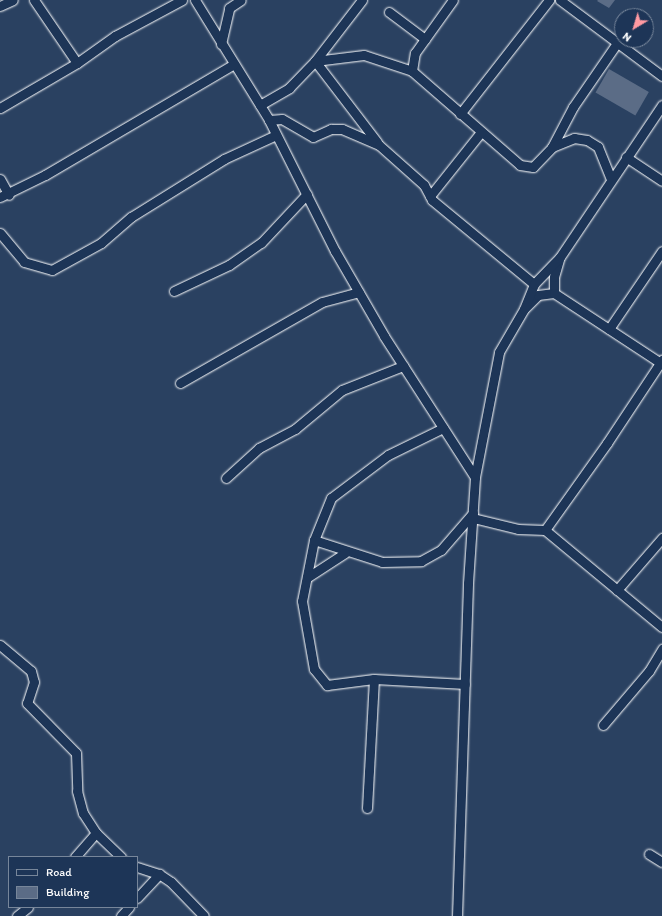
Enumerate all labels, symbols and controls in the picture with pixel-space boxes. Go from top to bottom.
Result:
north arrow [614,8,654,48]
text: N [620,30,634,44]
legend [8,856,138,908]
text: Road [46,865,72,879]
text: Building [46,885,89,899]

